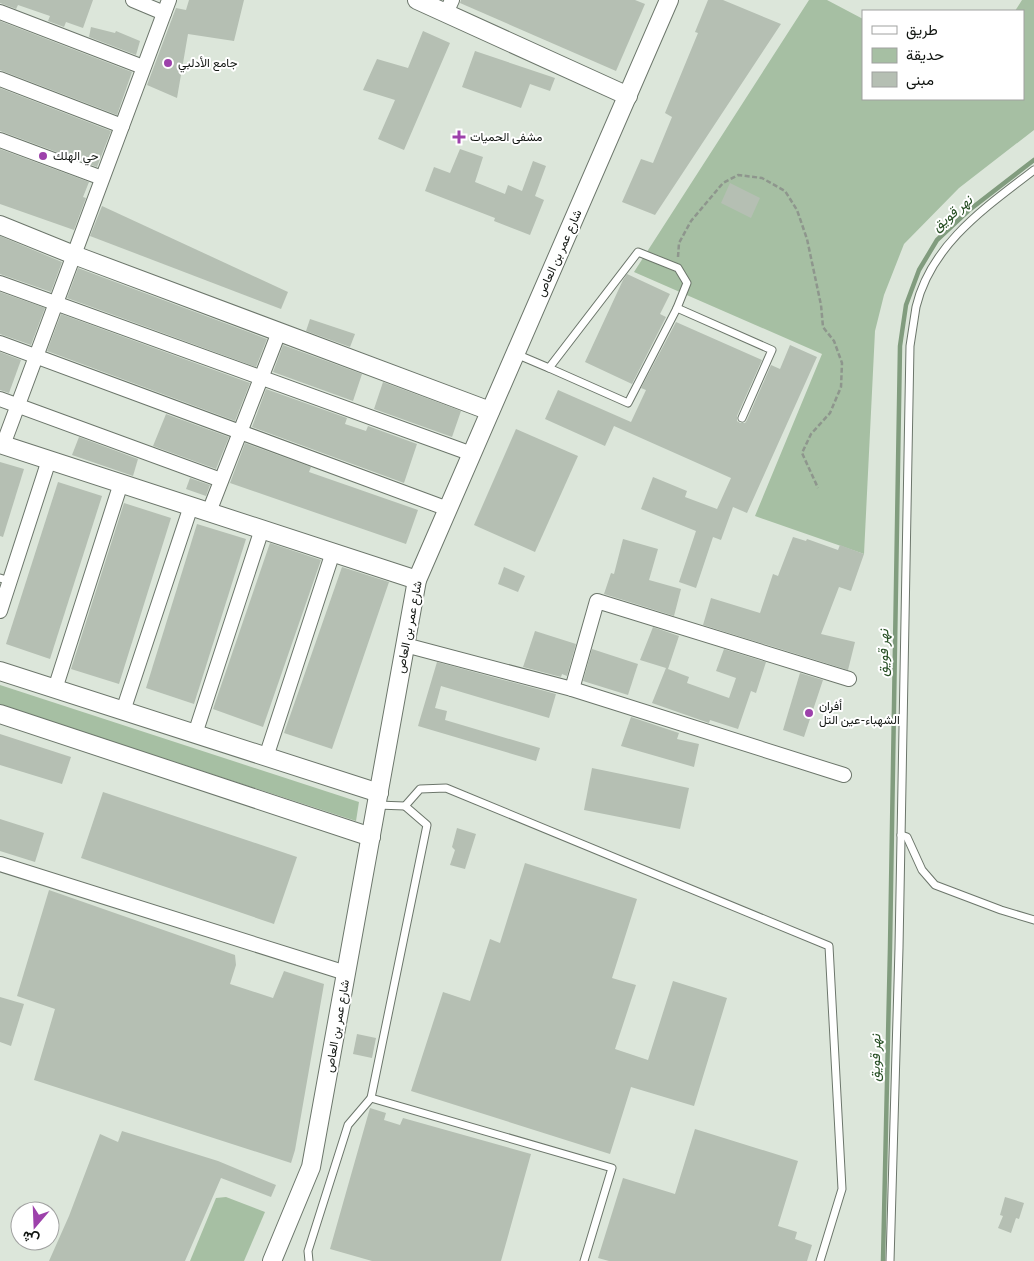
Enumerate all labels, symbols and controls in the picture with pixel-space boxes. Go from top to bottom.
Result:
legend [862,10,1024,100]
text: طريق [906,20,938,40]
text: حديقة [906,45,944,64]
place label: جامع الأدلبي [178,55,237,73]
marker: جامع الأدلبي [162,57,174,69]
text: مبنى [906,70,934,90]
place label: مشفى الحميات [470,129,542,145]
marker: مشفى الحميات [452,130,466,144]
place label: حي الهلك [53,148,99,166]
marker: حي الهلك [37,150,49,162]
water label: نهر قويق [928,190,977,235]
street label: شارع عمر بن العاص [533,207,586,300]
street label: شارع عمر بن العاص [392,579,427,675]
water label: نهر قويق [874,628,892,677]
place label: أفران الشهباء-عين التل [819,698,900,728]
marker: أفران الشهباء-عين التل [803,707,815,719]
street label: شارع عمر بن العاص [321,978,354,1074]
water label: نهر قويق [866,1033,884,1082]
north arrow [10,1201,60,1251]
text: ش [20,1227,42,1250]

